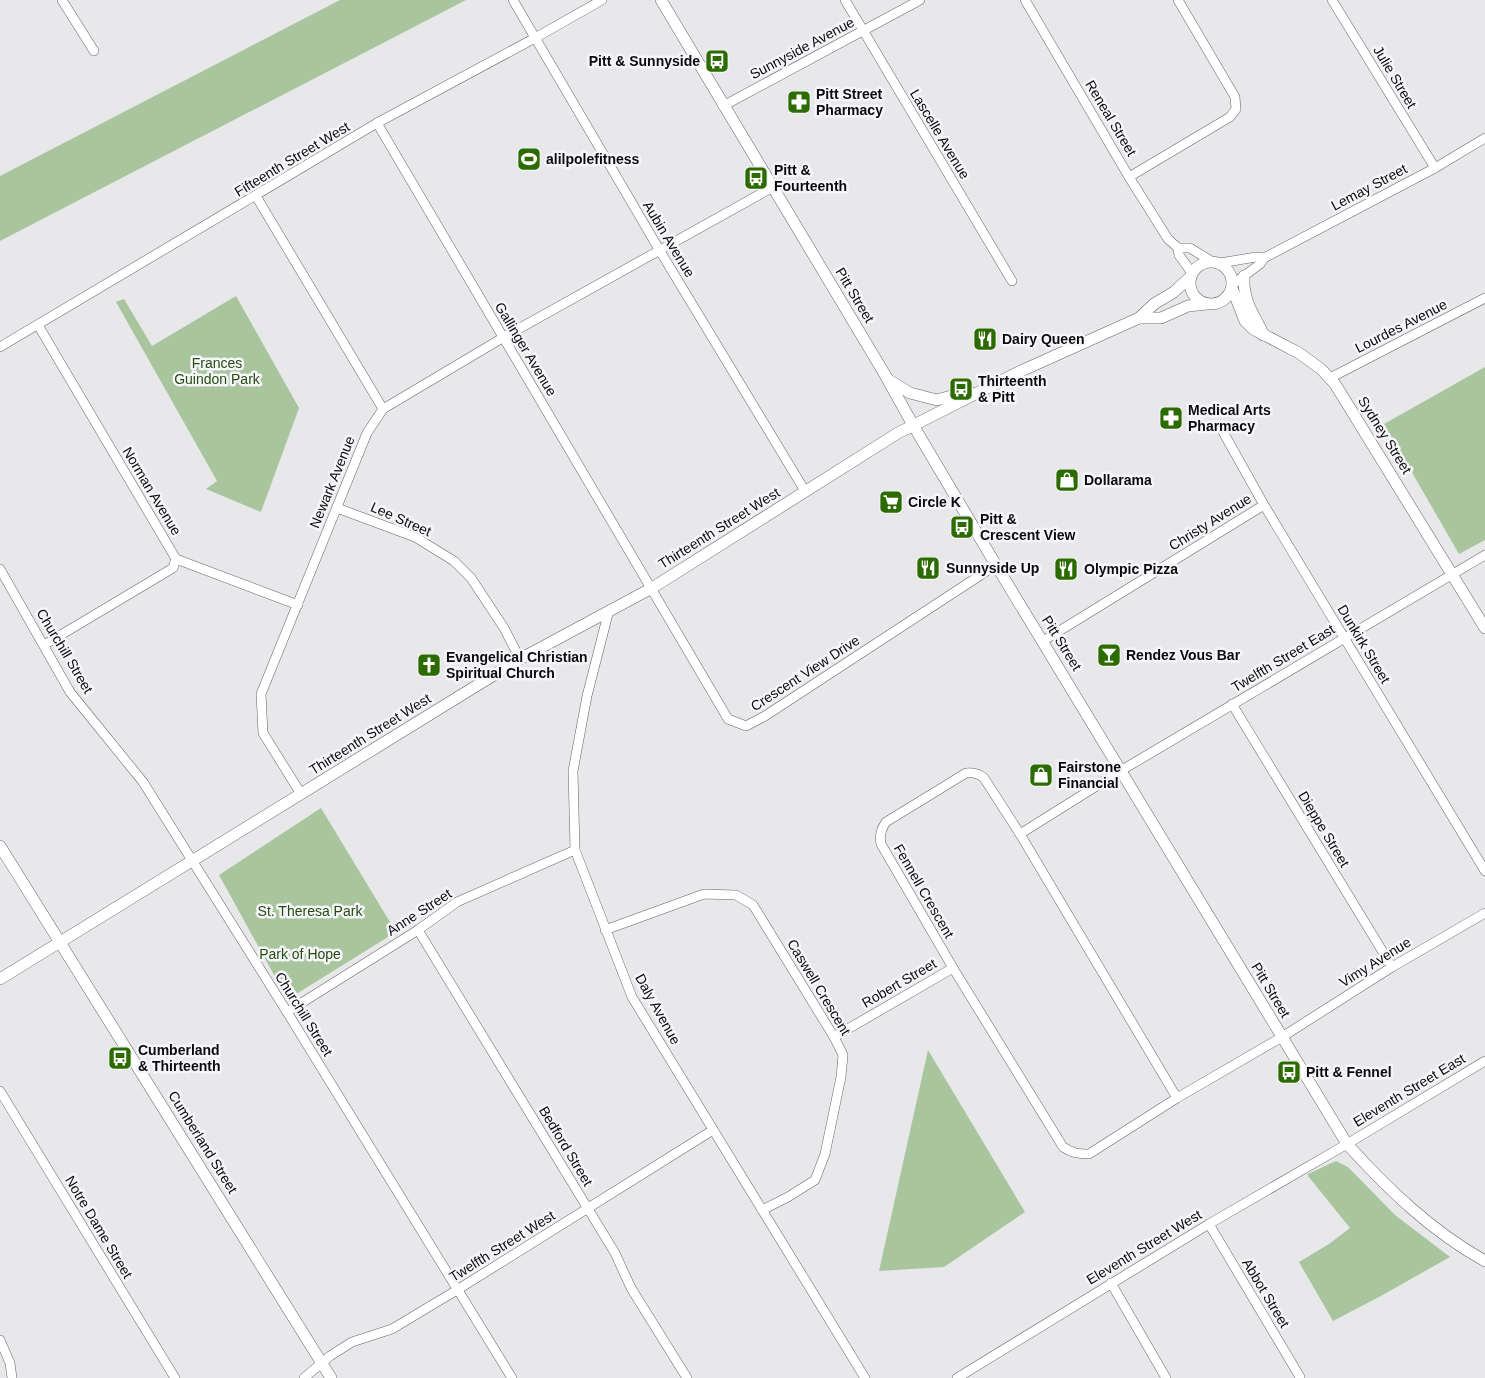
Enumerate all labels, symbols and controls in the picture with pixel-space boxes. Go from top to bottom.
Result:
street label: Sunnyside Avenue [747,14,857,82]
street label: Julie Street [1370,43,1420,111]
bus stop icon: Pitt & Sunnyside [704,48,730,74]
place label: Pitt & Sunnyside [589,53,700,69]
street label: Reneal Street [1082,77,1140,159]
place label: Pitt Street Pharmacy [816,86,883,118]
street label: Lascelle Avenue [907,86,973,182]
pharmacy icon: Pitt Street Pharmacy [786,89,812,115]
street label: Fifteenth Street West [232,118,352,200]
sports icon: alilpolefitness [516,146,542,172]
place label: alilpolefitness [546,151,640,167]
street label: Lemay Street [1328,160,1410,214]
place label: Pitt & Fourteenth [774,162,847,194]
bus stop icon: Pitt & Fourteenth [743,165,769,191]
street label: Aubin Avenue [640,198,698,280]
street label: Pitt Street [832,265,878,326]
street label: Lourdes Avenue [1352,296,1450,356]
street label: Gallinger Avenue [492,299,560,399]
restaurant icon: Dairy Queen [972,326,998,352]
place label: Dairy Queen [1002,331,1084,347]
park label: Frances Guindon Park [174,355,261,387]
place label: Thirteenth & Pitt [978,373,1046,405]
bus stop icon: Thirteenth & Pitt [948,376,974,402]
street label: Sydney Street [1355,393,1415,477]
place label: Medical Arts Pharmacy [1188,402,1271,434]
pharmacy icon: Medical Arts Pharmacy [1158,405,1184,431]
street label: Newark Avenue [306,433,358,530]
street label: Norman Avenue [119,444,185,538]
shop icon: Dollarama [1054,467,1080,493]
place label: Dollarama [1084,472,1152,488]
street label: Thirteenth Street West [655,484,783,572]
supermarket icon: Circle K [878,489,904,515]
street label: Christy Avenue [1166,490,1254,554]
place label: Circle K [908,494,961,510]
street label: Lee Street [368,499,434,539]
place label: Pitt & Crescent View [980,511,1076,543]
bus stop icon: Pitt & Crescent View [949,514,975,540]
restaurant icon: Sunnyside Up [915,555,941,581]
restaurant icon: Olympic Pizza [1053,556,1079,582]
place label: Sunnyside Up [946,560,1039,576]
place label: Olympic Pizza [1084,561,1178,577]
street label: Dunkirk Street [1334,602,1394,686]
street label: Churchill Street [33,606,97,696]
street label: Pitt Street [1039,613,1085,673]
street label: Twelfth Street East [1229,621,1338,695]
street label: Crescent View Drive [748,632,863,714]
bar icon: Rendez Vous Bar [1096,642,1122,668]
place label: Rendez Vous Bar [1126,647,1241,663]
place label: Evangelical Christian Spiritual Church [446,649,588,681]
church icon: Evangelical Christian Spiritual Church [416,652,442,678]
street label: Thirteenth Street West [306,690,434,778]
place label: Fairstone Financial [1058,759,1121,791]
shop icon: Fairstone Financial [1028,762,1054,788]
street label: Dieppe Street [1295,788,1353,870]
street label: Fennell Crescent [891,841,957,941]
street label: Anne Street [384,885,454,939]
park label: St. Theresa Park [258,903,363,919]
street label: Vimy Avenue [1336,934,1414,990]
street label: Caswell Crescent [784,936,854,1038]
park label: Park of Hope [259,946,341,962]
street label: Robert Street [859,955,939,1011]
street label: Pitt Street [1248,960,1294,1021]
street label: Churchill Street [272,969,336,1059]
street label: Daly Avenue [632,971,684,1047]
place label: Cumberland & Thirteenth [138,1042,220,1074]
bus stop icon: Cumberland & Thirteenth [107,1045,133,1071]
street label: Eleventh Street East [1350,1050,1468,1130]
bus stop icon: Pitt & Fennel [1276,1059,1302,1085]
place label: Pitt & Fennel [1306,1064,1392,1080]
street label: Cumberland Street [165,1088,241,1196]
street label: Bedford Street [536,1103,596,1189]
street label: Notre Dame Street [62,1173,136,1281]
street label: Eleventh Street West [1084,1206,1204,1288]
street label: Twelfth Street West [446,1207,558,1285]
street label: Abbot Street [1239,1256,1293,1331]

